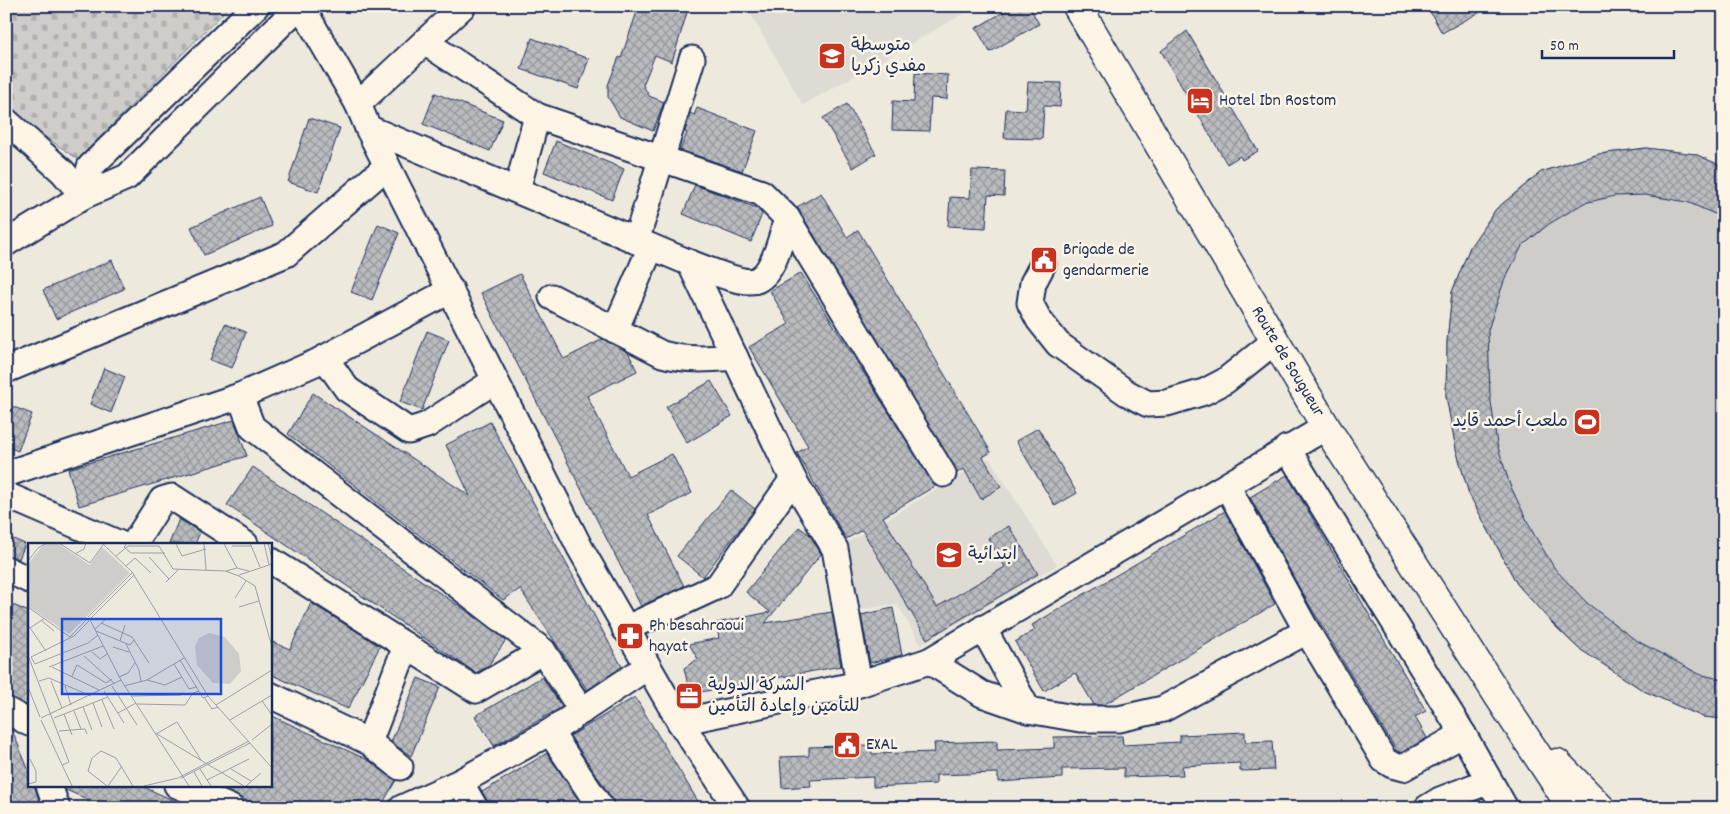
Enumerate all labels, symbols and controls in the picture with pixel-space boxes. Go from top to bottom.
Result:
scale bar [1542,28,1675,60]
place label: متوسطة مفدي زكريا [851,34,926,80]
text: 50 m [1550,36,1579,58]
school or university icon: متوسطة مفدي زكريا [817,41,847,71]
hotel icon: Hotel Ibn Rostom [1185,86,1215,116]
place label: Hotel Ibn Rostom [1219,89,1336,114]
place label: Brigade de gendarmerie [1063,238,1149,284]
public building icon: Brigade de gendarmerie [1029,245,1059,275]
street label: Route de Sougueur [1244,302,1330,422]
sports icon: ملعب أحمد قايد [1572,407,1602,437]
place label: ملعب أحمد قايد [1453,410,1568,435]
school or university icon: ابتدائية [934,540,964,570]
inset map [28,543,271,786]
place label: ابتدائية [968,543,1017,568]
place label: Ph besahraoui hayat [649,614,744,660]
pharmacy icon: Ph besahraoui hayat [615,621,645,651]
place label: الشركة الدولية للتأمين وإعادة التأمين [708,674,859,720]
office icon: الشركة الدولية للتأمين وإعادة التأمين [674,681,704,711]
public building icon: EXAL [832,730,862,760]
place label: EXAL [866,733,898,758]

